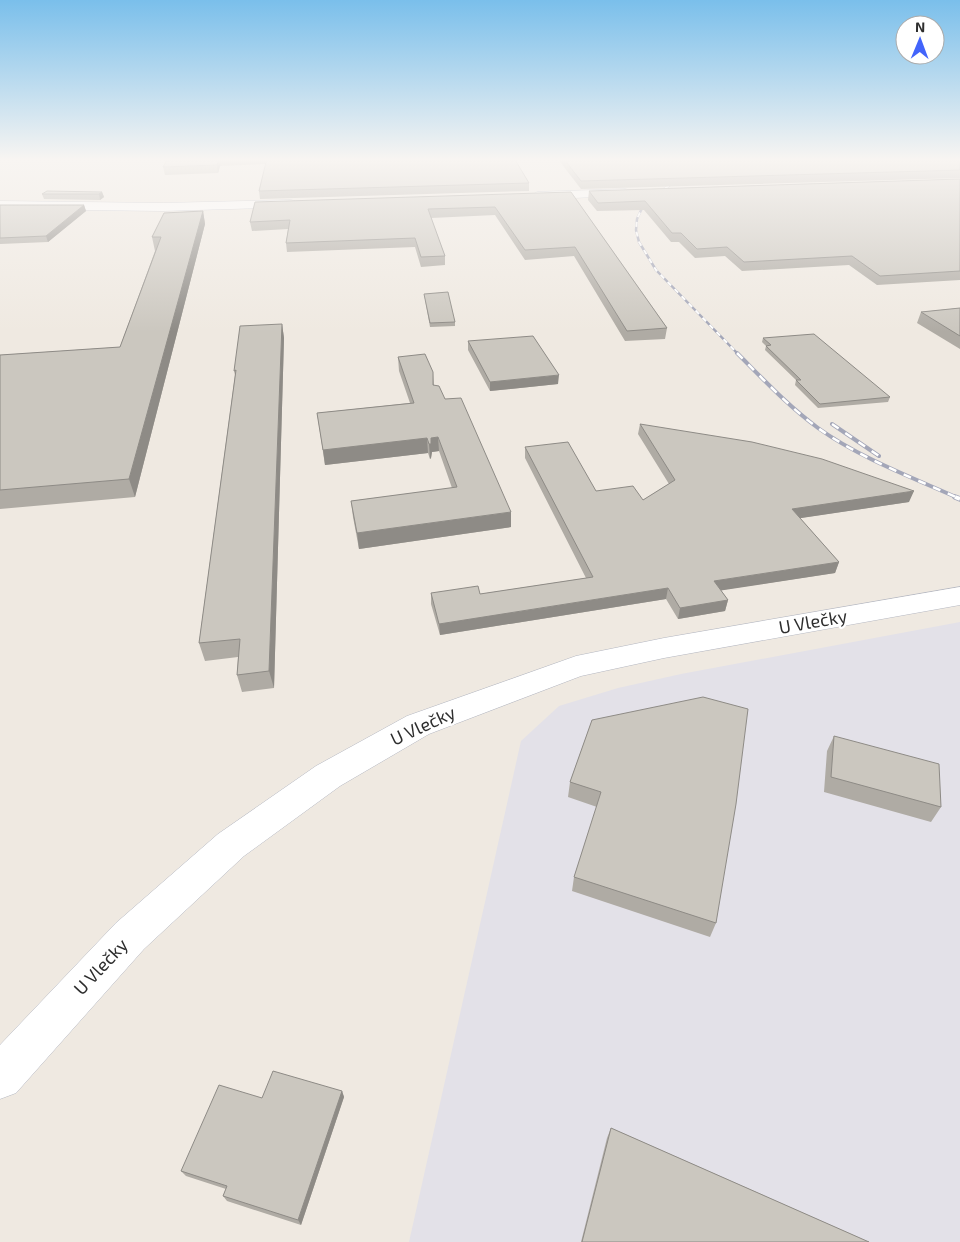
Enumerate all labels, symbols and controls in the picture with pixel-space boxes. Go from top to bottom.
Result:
north arrow [895,15,945,65]
text: N [915,18,925,35]
street label: U Vlečky [777,604,849,638]
street label: U Vlečky [387,700,459,750]
street label: U Vlečky [69,933,132,999]

